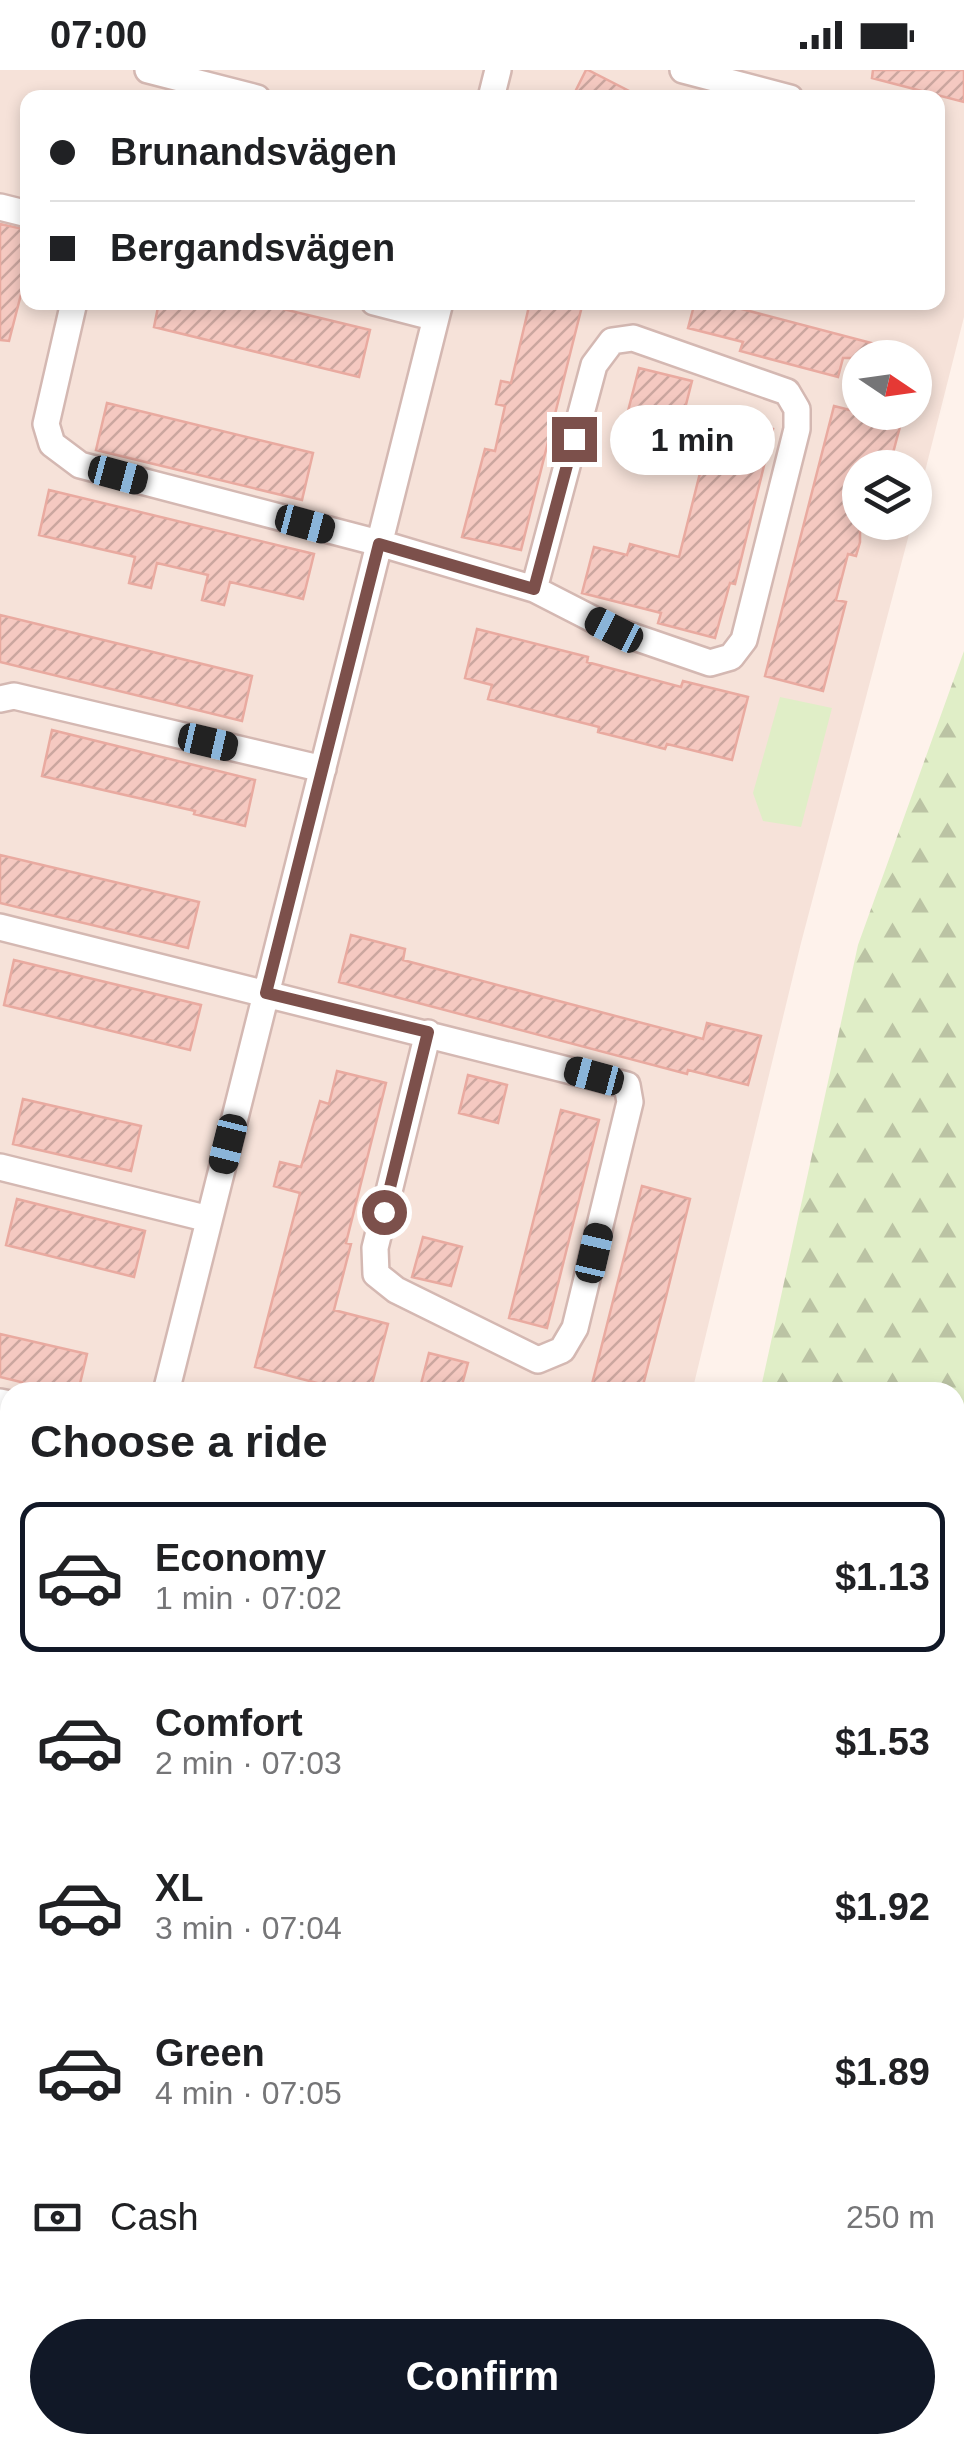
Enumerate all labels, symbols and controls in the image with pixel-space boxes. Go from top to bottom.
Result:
text: 07:00 [50,14,147,56]
text: Brunandsvägen [110,131,397,173]
text: Bergandsvägen [110,227,395,269]
north arrow [842,340,932,430]
map controls [842,340,932,540]
callout: 1 min [609,404,774,474]
route end [552,417,597,462]
text: 1 min [651,422,734,458]
button: layers [842,450,932,540]
car [85,453,151,497]
car [272,502,338,546]
car [580,603,648,657]
car [175,721,241,763]
car [561,1054,627,1098]
car [206,1111,250,1177]
route start [362,1190,407,1235]
car [573,1220,615,1286]
text: Choose a ride [30,1416,328,1467]
icon: car [35,1532,125,1622]
text: Economy [155,1537,326,1579]
text: $1.13 [835,1556,930,1598]
text: 1 min · 07:02 [155,1580,342,1616]
icon: car [35,1697,125,1787]
text: Comfort [155,1702,303,1744]
text: $1.53 [835,1721,930,1763]
text: 2 min · 07:03 [155,1745,342,1781]
icon: car [35,1862,125,1952]
text: XL [155,1867,204,1909]
text: $1.92 [835,1886,930,1928]
text: 3 min · 07:04 [155,1910,342,1946]
icon: car [35,2027,125,2117]
text: Green [155,2032,265,2074]
text: $1.89 [835,2051,930,2093]
text: 4 min · 07:05 [155,2075,342,2111]
icon: cash [30,2190,85,2245]
text: Cash [110,2196,199,2238]
text: 250 m [846,2199,935,2235]
button: Confirm [30,2319,935,2434]

